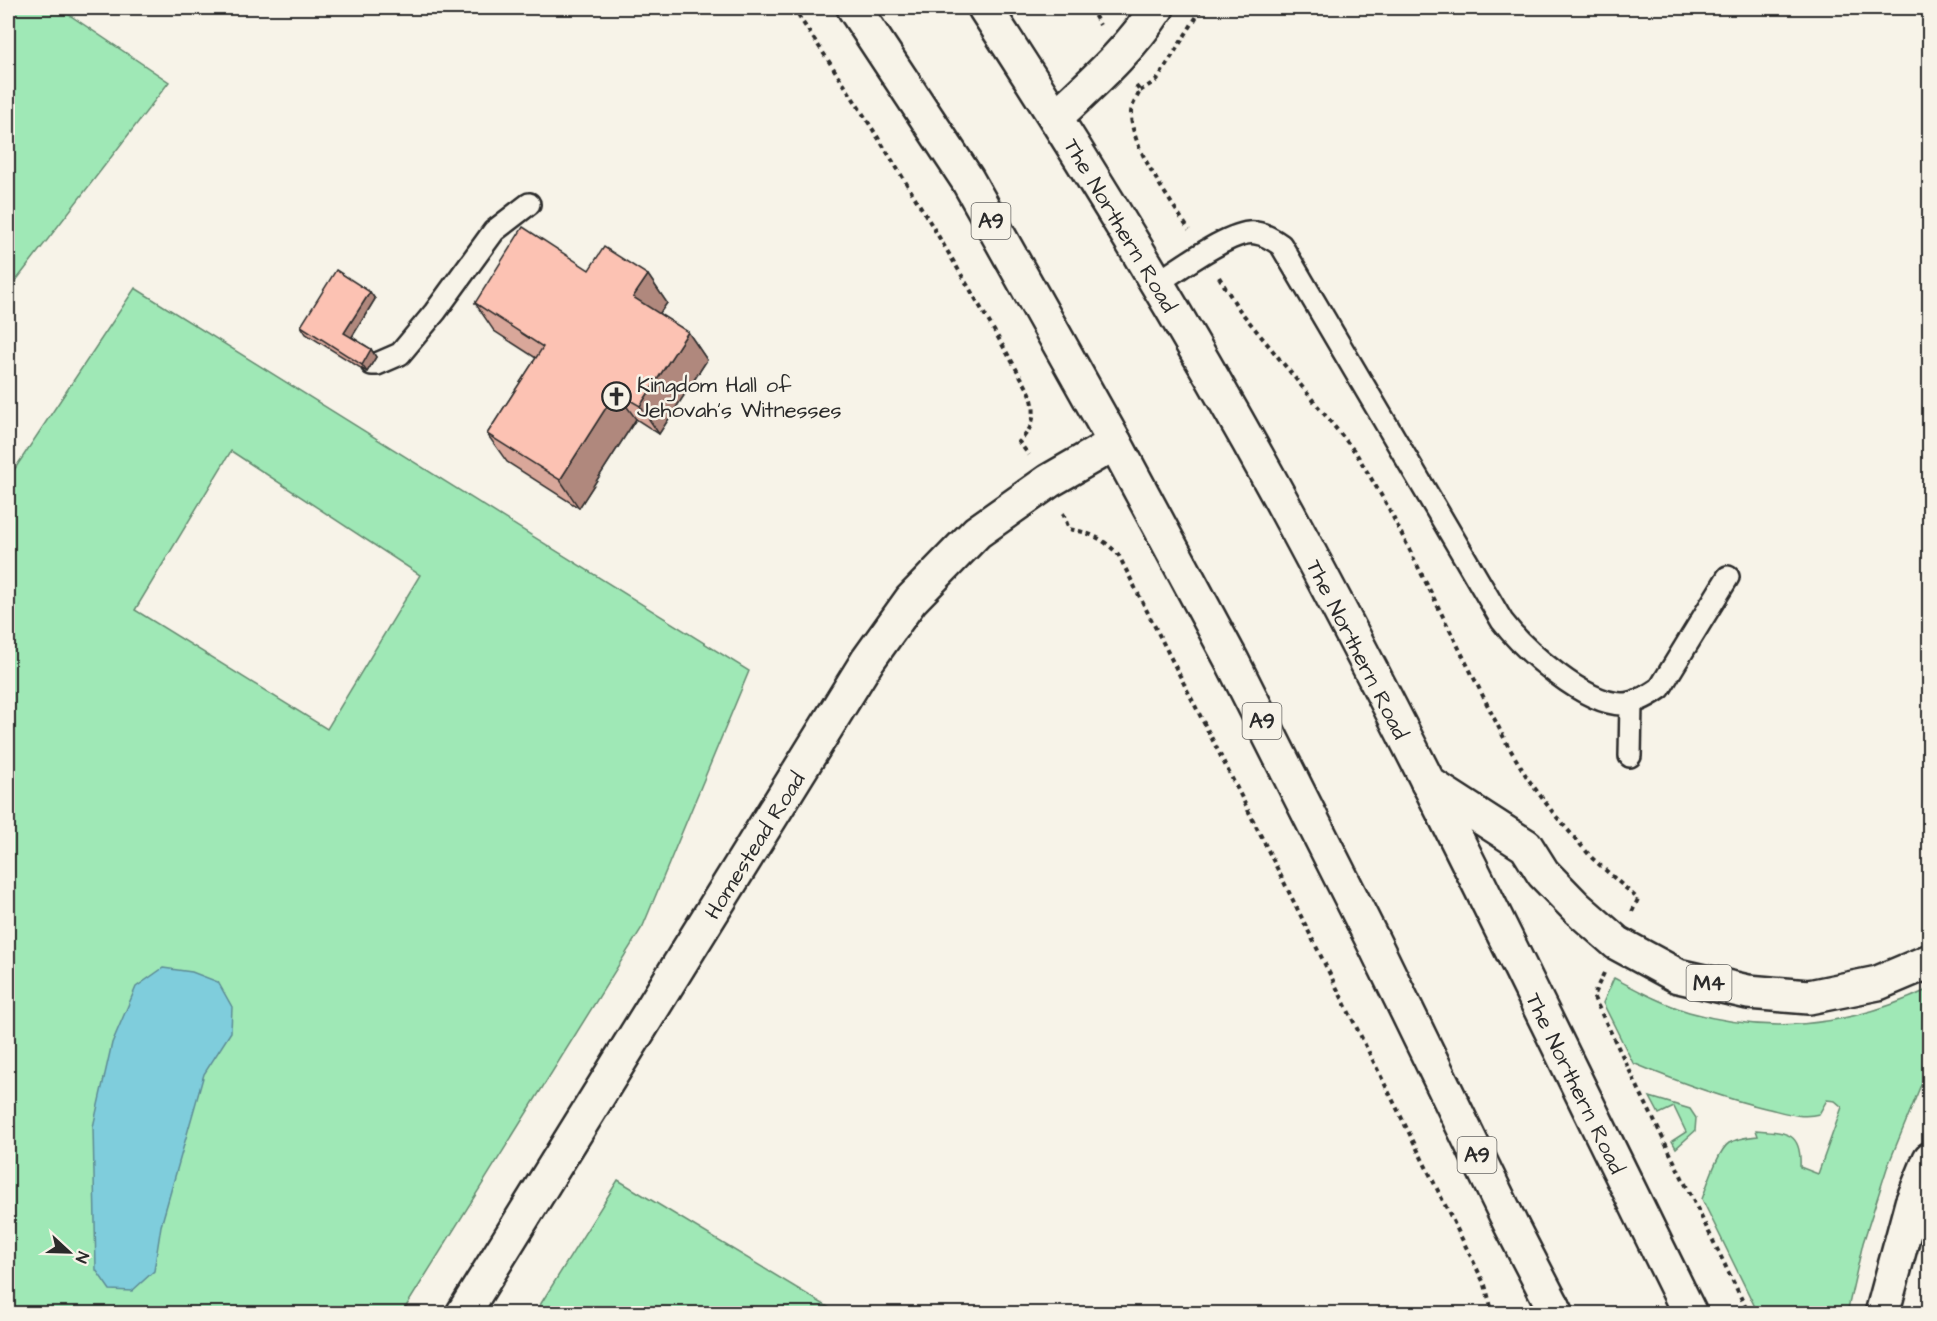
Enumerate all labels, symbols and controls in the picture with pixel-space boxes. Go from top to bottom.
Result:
street label: The Northern Road [1055,133,1184,319]
road number: A9 [972,203,1010,239]
place label: Kingdom Hall of Jehovah's Witnesses [637,370,842,426]
church icon: Kingdom Hall of Jehovah's Witnesses [600,381,632,413]
street label: The Northern Road [1298,555,1415,745]
road number: A9 [1242,703,1282,739]
street label: Homestead Road [698,766,813,925]
road number: M4 [1686,965,1732,1001]
street label: The Northern Road [1517,988,1632,1179]
road number: A9 [1458,1137,1496,1173]
north arrow [39,1222,99,1282]
text: N [70,1248,94,1266]

